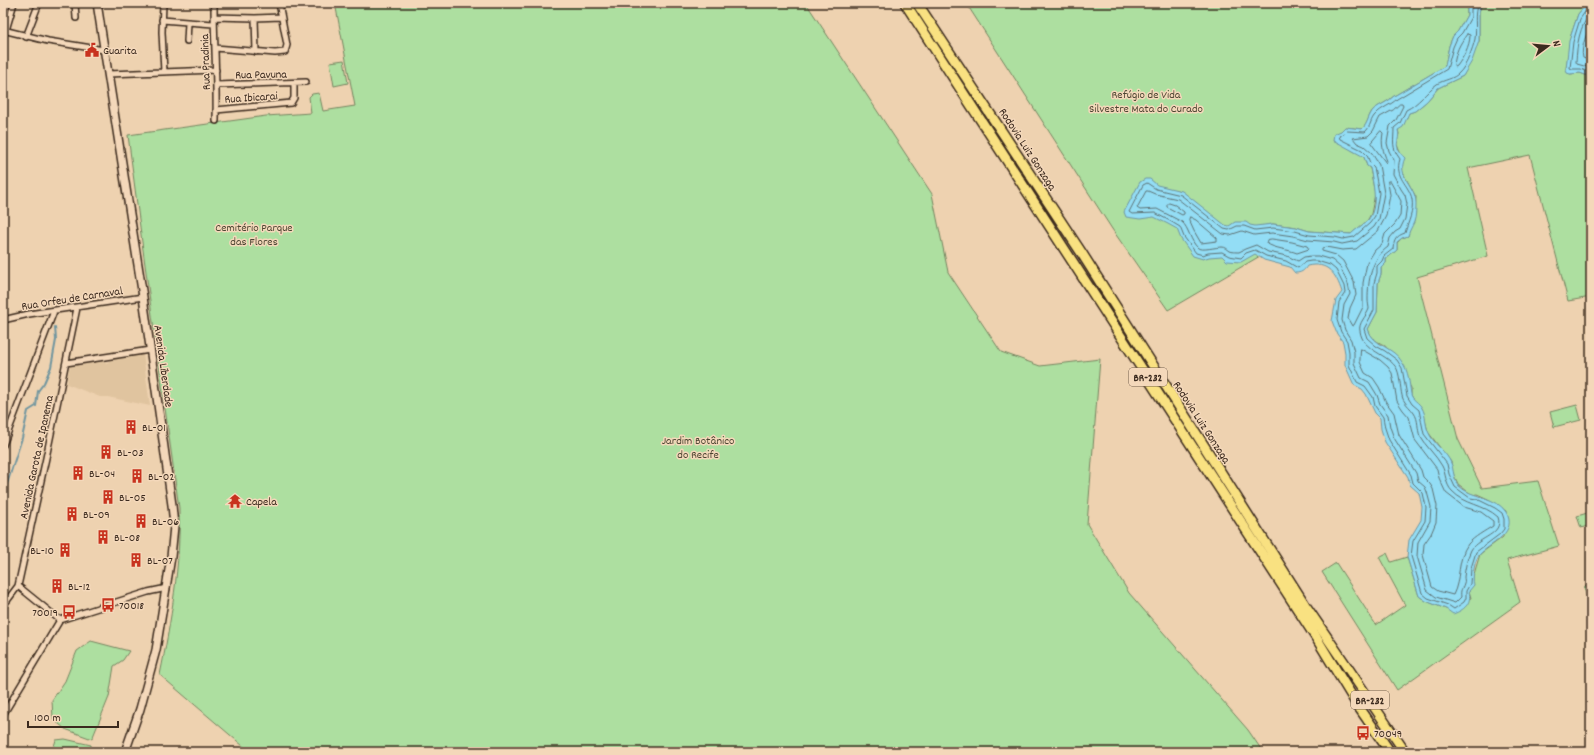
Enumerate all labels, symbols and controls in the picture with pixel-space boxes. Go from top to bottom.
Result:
north arrow [1528,26,1568,66]
street label: Rua Pradinia [197,33,216,90]
text: N [1547,39,1564,49]
public building icon: Guarita [84,42,100,58]
place label: Guarita [103,43,137,60]
street label: Rua Pavuna [235,67,287,84]
park label: Refúgio de Vida Silvestre Mata do Curado [1089,87,1203,118]
street label: Rua Ibicarai [224,88,278,109]
street label: Rodovia Luiz Gonzaga [994,105,1060,195]
park label: Cemitério Parque das Flores [215,220,293,251]
street label: Rua Orfeu de Carnaval [20,283,124,316]
street label: Avenida Liberdade [148,324,177,408]
road number: BR-232 [1129,368,1167,386]
street label: Rodovia Luiz Gonzaga [1168,378,1234,468]
street label: Avenida Garota de Ipanema [16,394,59,521]
building icon: BL-01 [123,419,139,435]
place label: BL-01 [142,420,166,437]
park label: Jardim Botânico do Recife [662,433,734,464]
building icon: BL-03 [98,444,114,460]
place label: BL-03 [117,445,144,462]
building icon: BL-04 [70,465,86,481]
place label: BL-04 [89,466,115,483]
building icon: BL-02 [129,468,145,484]
place label: BL-02 [148,469,174,486]
building icon: BL-05 [100,489,116,505]
place label: BL-05 [119,490,146,507]
temple icon: Capela [227,493,243,509]
place label: Capela [246,494,277,511]
building icon: BL-09 [64,506,80,522]
place label: BL-09 [83,507,110,524]
building icon: BL-06 [133,513,149,529]
place label: BL-06 [152,514,179,531]
building icon: BL-08 [95,529,111,545]
place label: BL-08 [114,530,140,547]
building icon: BL-10 [57,542,73,558]
place label: BL-10 [30,543,54,560]
building icon: BL-07 [128,552,144,568]
place label: BL-07 [147,553,173,570]
building icon: BL-12 [49,578,65,594]
place label: BL-12 [68,579,91,596]
bus stop icon: 70018 [100,597,116,613]
place label: 70018 [119,598,144,615]
bus stop icon: 70019 [61,604,77,620]
place label: 70019 [32,605,58,622]
road number: BR-232 [1351,691,1389,709]
scale bar [28,703,118,729]
text: 100 m [34,710,61,727]
bus stop icon: 70049 [1355,725,1371,741]
place label: 70049 [1374,726,1402,743]

